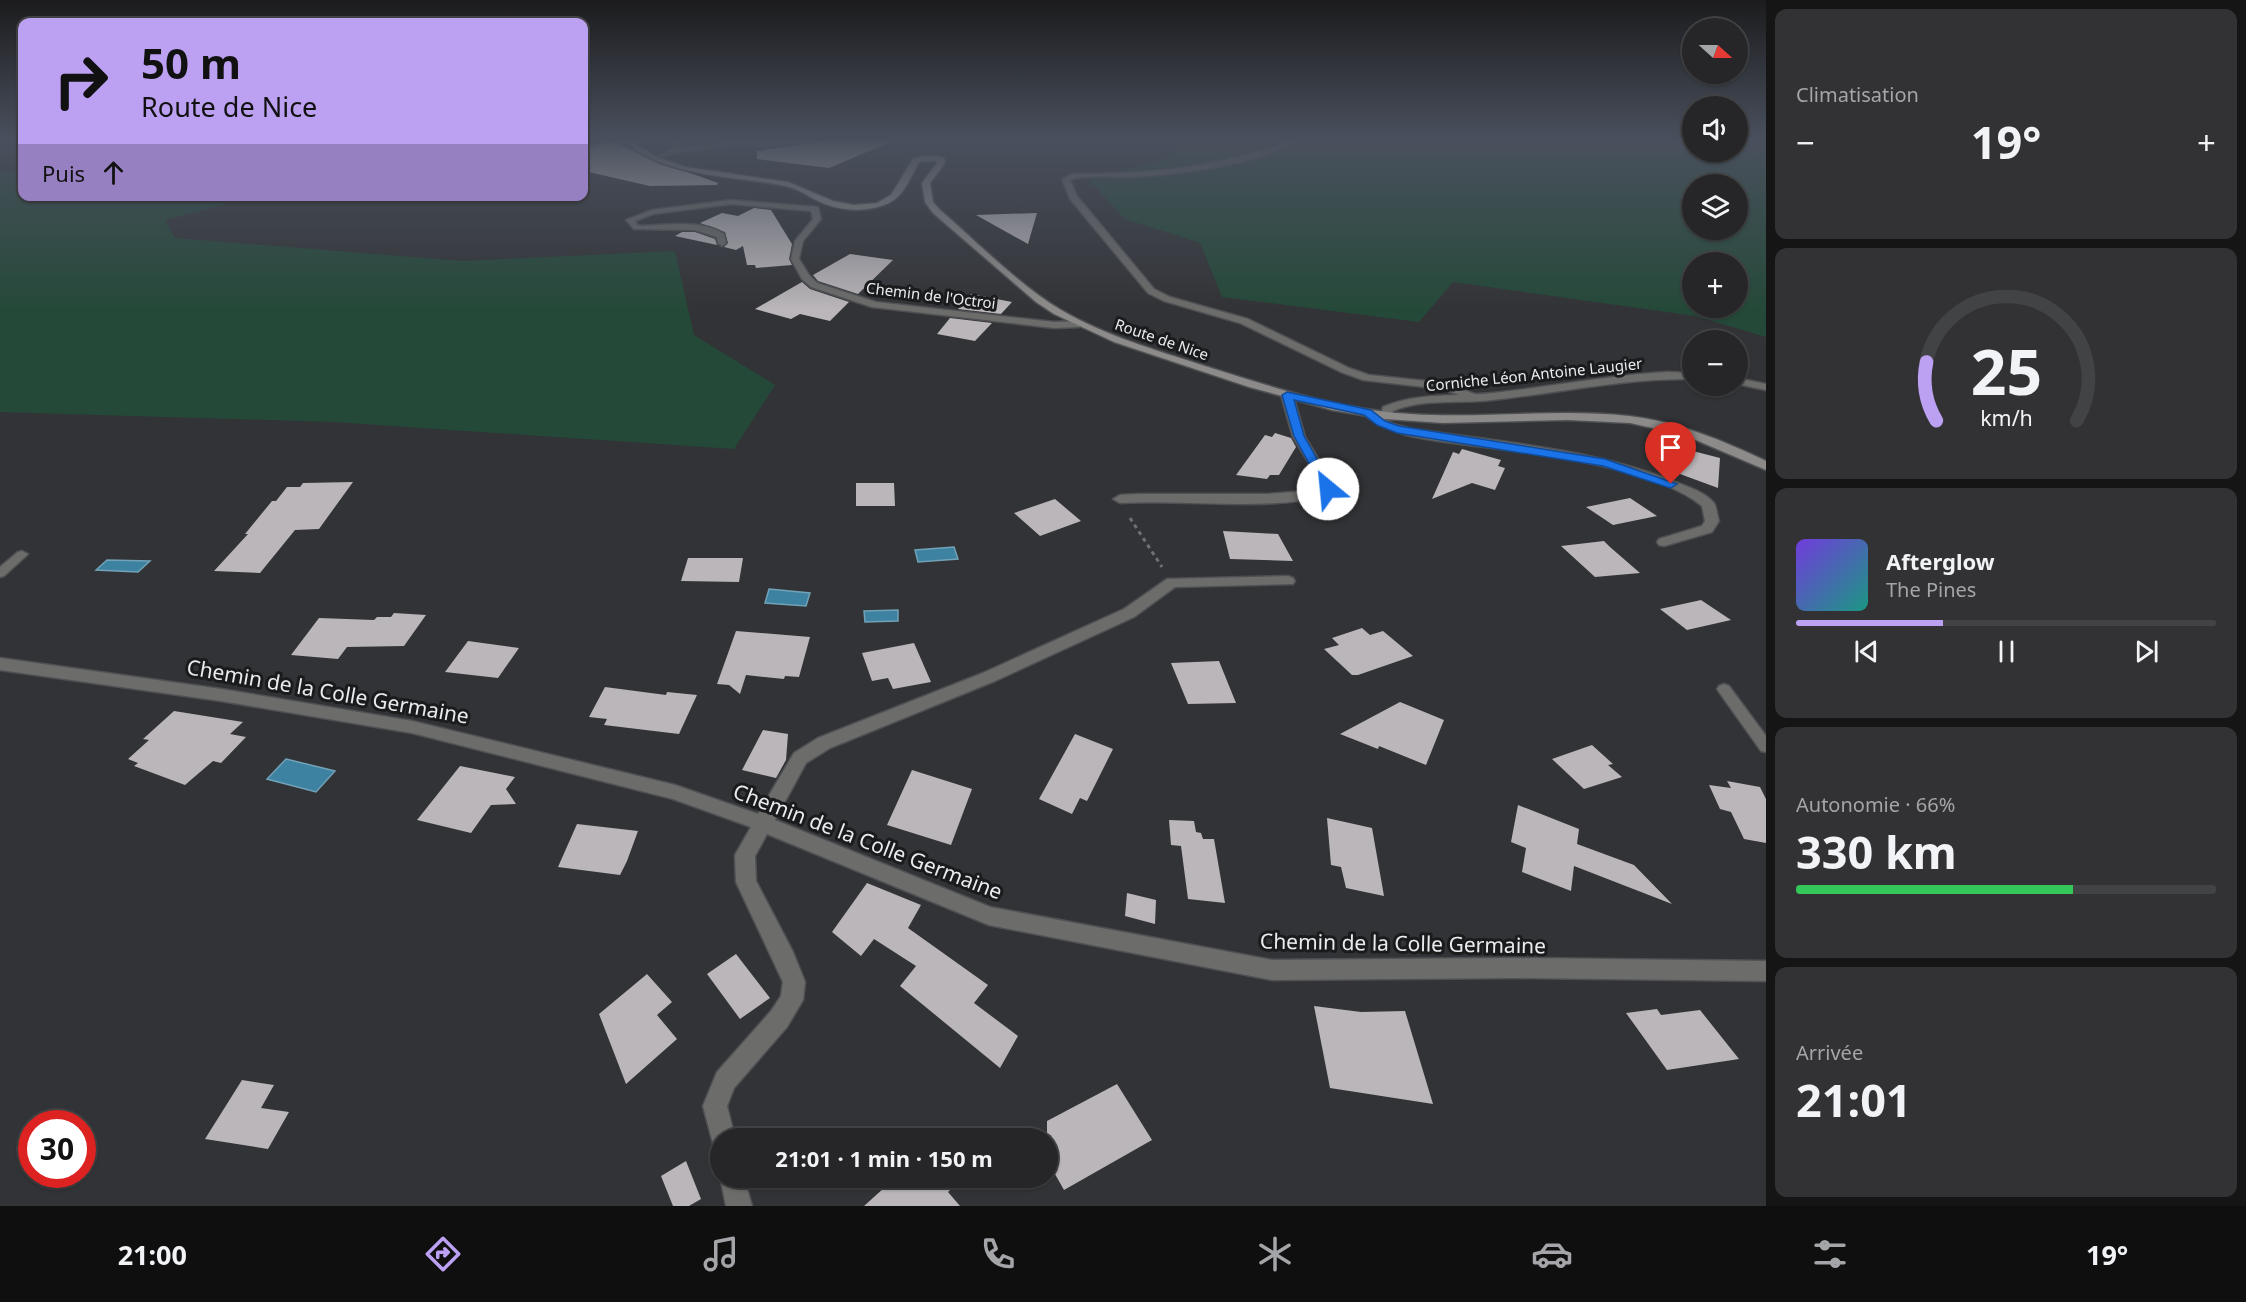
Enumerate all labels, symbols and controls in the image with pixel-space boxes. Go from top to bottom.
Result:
north arrow [1682,18,1748,84]
map controls [1682,18,1748,396]
text: 50 m [141,34,241,91]
icon: right [42,42,120,120]
text: Climatisation [1796,81,1919,108]
text: Route de Nice [141,88,317,125]
button: sound [1682,96,1748,162]
text: 19° [1971,111,2041,172]
text: − [1796,120,1815,165]
text: + [2197,120,2216,165]
icon: ahead [97,156,130,189]
text: Puis [42,158,85,188]
button: layers [1682,174,1748,240]
button: + [1682,252,1748,318]
street label: Chemin de l'Octroi [865,277,997,313]
street label: Route de Nice [1112,314,1212,364]
text: 25 [1970,328,2042,413]
button: − [1682,330,1748,396]
street label: Corniche Léon Antoine Laugier [1425,353,1643,395]
text: km/h [1980,403,2032,432]
pin [1645,422,1696,484]
icon: arrive [1654,431,1687,464]
position arrow [1296,457,1360,521]
text: Afterglow [1886,546,1995,576]
text: The Pines [1886,576,1976,603]
icon: previous [1850,635,1883,668]
icon: pause [1990,635,2023,668]
icon: next [2130,635,2163,668]
street label: Chemin de la Colle Germaine [185,652,471,730]
street label: Chemin de la Colle Germaine [729,777,1007,905]
text: Autonomie · 66% [1796,791,1955,818]
text: 330 km [1796,821,1957,882]
street label: Chemin de la Colle Germaine [1260,927,1546,959]
text: Arrivée [1796,1039,1863,1066]
text: 21:01 [1796,1069,1912,1130]
speed limit sign: 30 [18,1110,96,1188]
text: 21:01 · 1 min · 150 m [775,1143,993,1173]
icon: directions [422,1233,464,1275]
icon: music [700,1233,742,1275]
icon: phone [977,1233,1019,1275]
icon: climate [1254,1233,1296,1275]
icon: car [1531,1233,1573,1275]
icon: filters [1809,1233,1851,1275]
text: 21:00 [118,1236,187,1273]
text: 19° [2086,1236,2128,1273]

